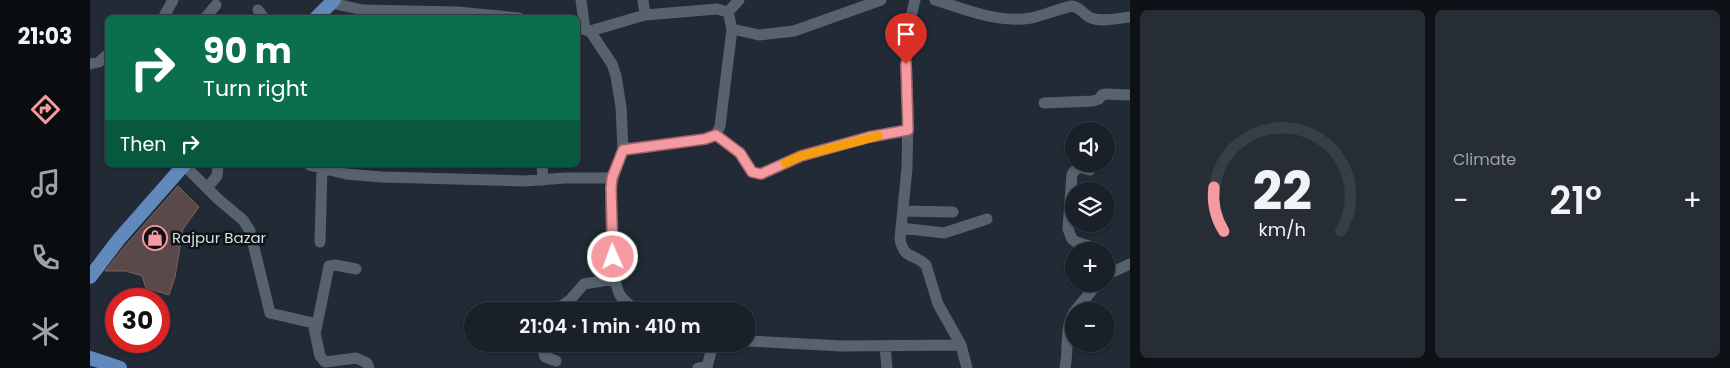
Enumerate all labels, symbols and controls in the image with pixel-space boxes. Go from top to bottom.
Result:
pin [885,13,927,64]
icon: arrive [892,20,920,48]
text: 21:03 [18,21,72,52]
text: 90 m [203,26,292,75]
icon: right [120,35,185,100]
text: Turn right [203,73,308,104]
icon: directions [28,92,63,127]
map controls [1065,122,1115,352]
button: sound [1065,122,1115,172]
icon: right [176,130,204,158]
text: Then [120,131,166,158]
text: Climate [1453,148,1516,171]
text: 22 [1253,155,1312,228]
icon: music [28,166,63,201]
text: 21° [1549,174,1602,227]
text: − [1453,181,1468,220]
text: + [1683,181,1702,220]
button: layers [1065,182,1115,232]
text: km/h [1259,217,1306,242]
shop icon: Rajpur Bazar [142,225,168,251]
place label: Rajpur Bazar [172,227,267,248]
position arrow [586,230,638,282]
icon: phone [28,240,63,275]
button: + [1065,242,1115,292]
speed limit sign: 30 [105,288,170,353]
button: − [1065,302,1115,352]
text: 21:04 · 1 min · 410 m [519,313,701,340]
icon: climate [28,314,63,349]

